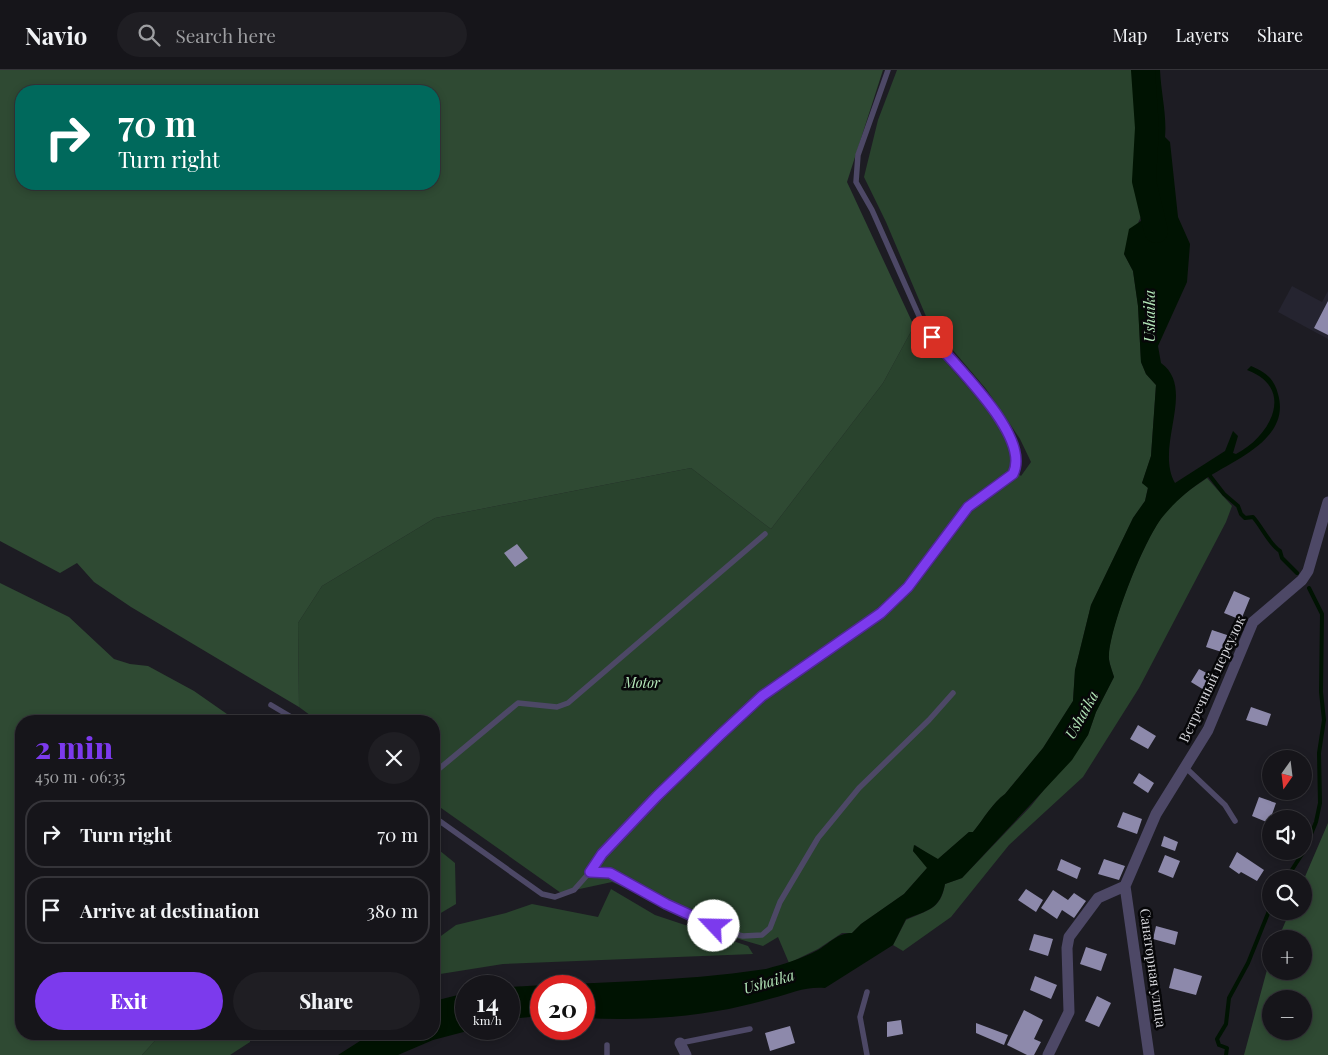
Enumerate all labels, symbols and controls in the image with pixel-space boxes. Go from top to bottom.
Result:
search box [117,12,467,57]
text: Navio [25,19,87,51]
icon: search [135,21,163,49]
text: Search here [175,22,276,48]
text: Map [1112,23,1147,47]
text: Layers [1175,23,1229,47]
text: Share [1257,23,1303,47]
text: 70 m [118,99,196,146]
icon: right [35,105,100,170]
text: Turn right [118,144,220,174]
water label: Ushaika [1139,290,1159,342]
pin [911,316,953,358]
icon: arrive [918,323,946,351]
street label: Встречный переулок [1174,612,1249,745]
park label: Motor [623,673,661,692]
water label: Ushaika [1060,687,1103,742]
text: 2 min [35,727,113,767]
button: close [368,732,420,784]
north arrow [1262,750,1312,800]
map controls [1262,750,1312,1040]
text: 450 m · 06:35 [35,766,126,787]
button: sound [1262,810,1312,860]
icon: right [37,820,65,848]
text: Turn right [80,821,172,847]
text: 70 m [377,821,418,847]
button: search [1262,870,1312,920]
icon: arrive [37,896,65,924]
text: Arrive at destination [80,897,260,923]
text: 380 m [367,897,418,923]
position arrow [687,899,739,951]
street label: Санаторная улица [1136,907,1171,1029]
button: + [1262,930,1312,980]
water label: Ushaika [741,964,797,998]
button: Exit [35,972,223,1030]
button: Share [233,972,420,1030]
speed limit sign: 20 [530,975,595,1040]
text: 14 [476,985,499,1018]
button: − [1262,990,1312,1040]
text: km/h [473,1012,502,1028]

